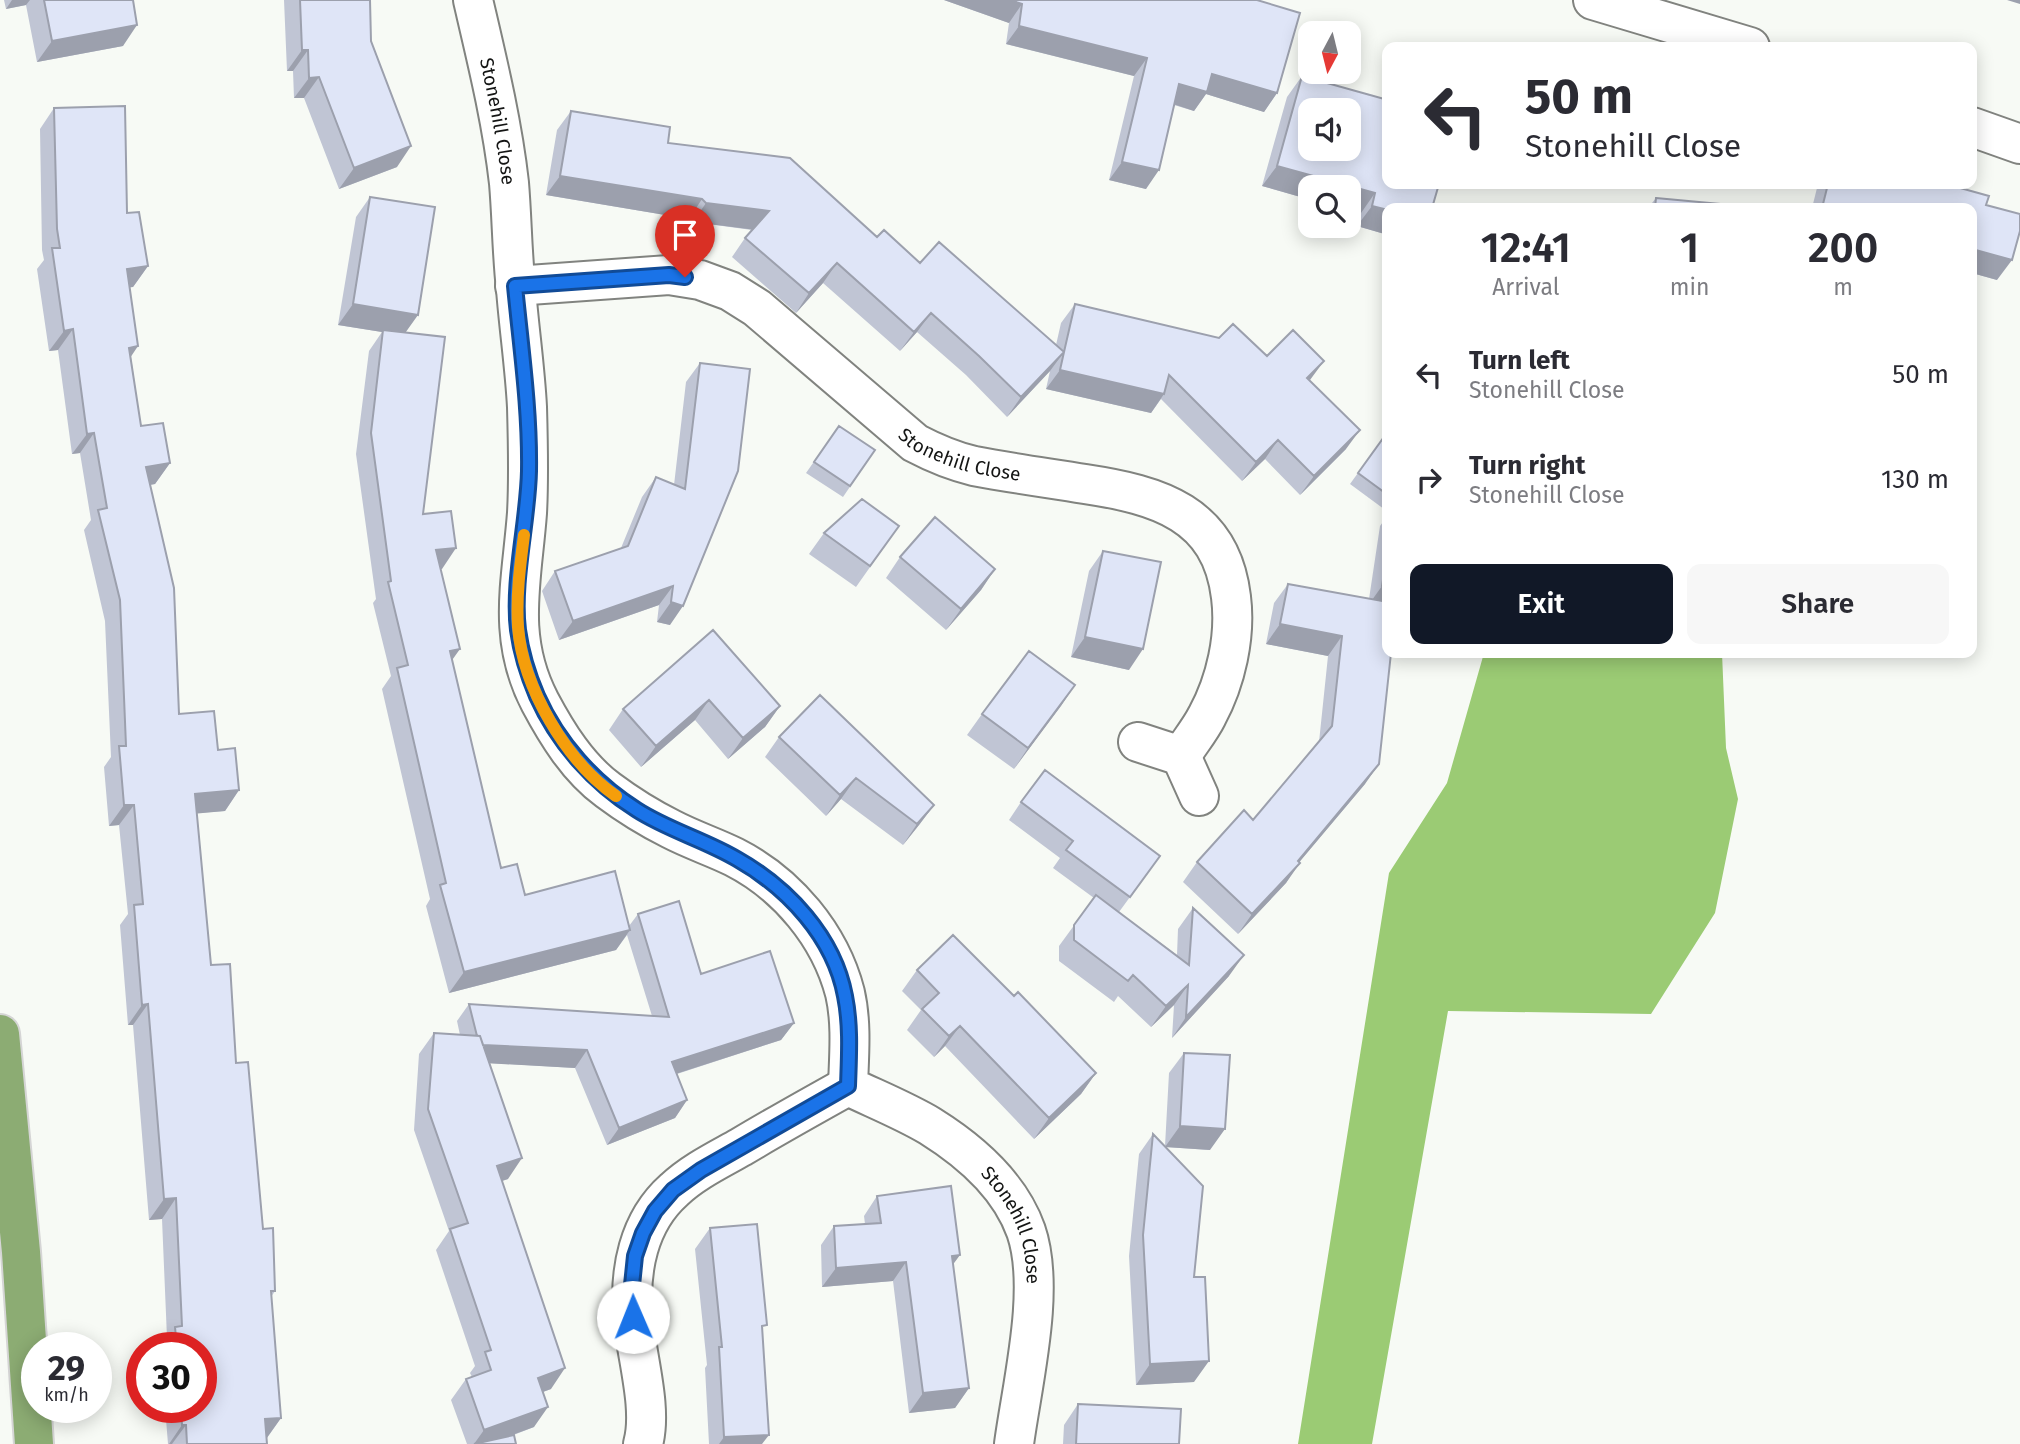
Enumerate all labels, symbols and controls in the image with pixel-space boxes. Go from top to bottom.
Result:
north arrow [1298,21,1362,84]
map controls [1298,21,1361,238]
street label: Stonehill Close [475,56,520,186]
text: 50 m [1525,67,1633,126]
icon: left [1410,70,1501,161]
button: sound [1298,98,1361,161]
text: Stonehill Close [1525,127,1741,165]
button: search [1298,175,1361,238]
pin [655,205,715,277]
icon: arrive [666,216,704,254]
text: 12:41 [1481,223,1571,273]
text: 1 [1680,223,1699,273]
text: 200 [1808,223,1878,273]
text: Arrival [1492,273,1560,301]
text: min [1670,273,1709,301]
text: m [1833,273,1853,301]
text: Turn left [1469,345,1570,376]
icon: left [1410,356,1448,394]
text: 50 m [1892,359,1949,390]
text: Stonehill Close [1469,376,1624,404]
street label: Stonehill Close [894,423,1022,486]
text: Turn right [1469,450,1586,481]
icon: right [1410,461,1448,499]
text: 130 m [1881,464,1949,495]
text: Stonehill Close [1469,481,1624,509]
button: Exit [1410,564,1673,644]
button: Share [1687,564,1949,644]
street label: Stonehill Close [976,1161,1045,1284]
position arrow [596,1280,670,1354]
speed limit sign: 30 [126,1332,217,1423]
text: 29 [48,1347,85,1389]
text: km/h [44,1384,89,1406]

